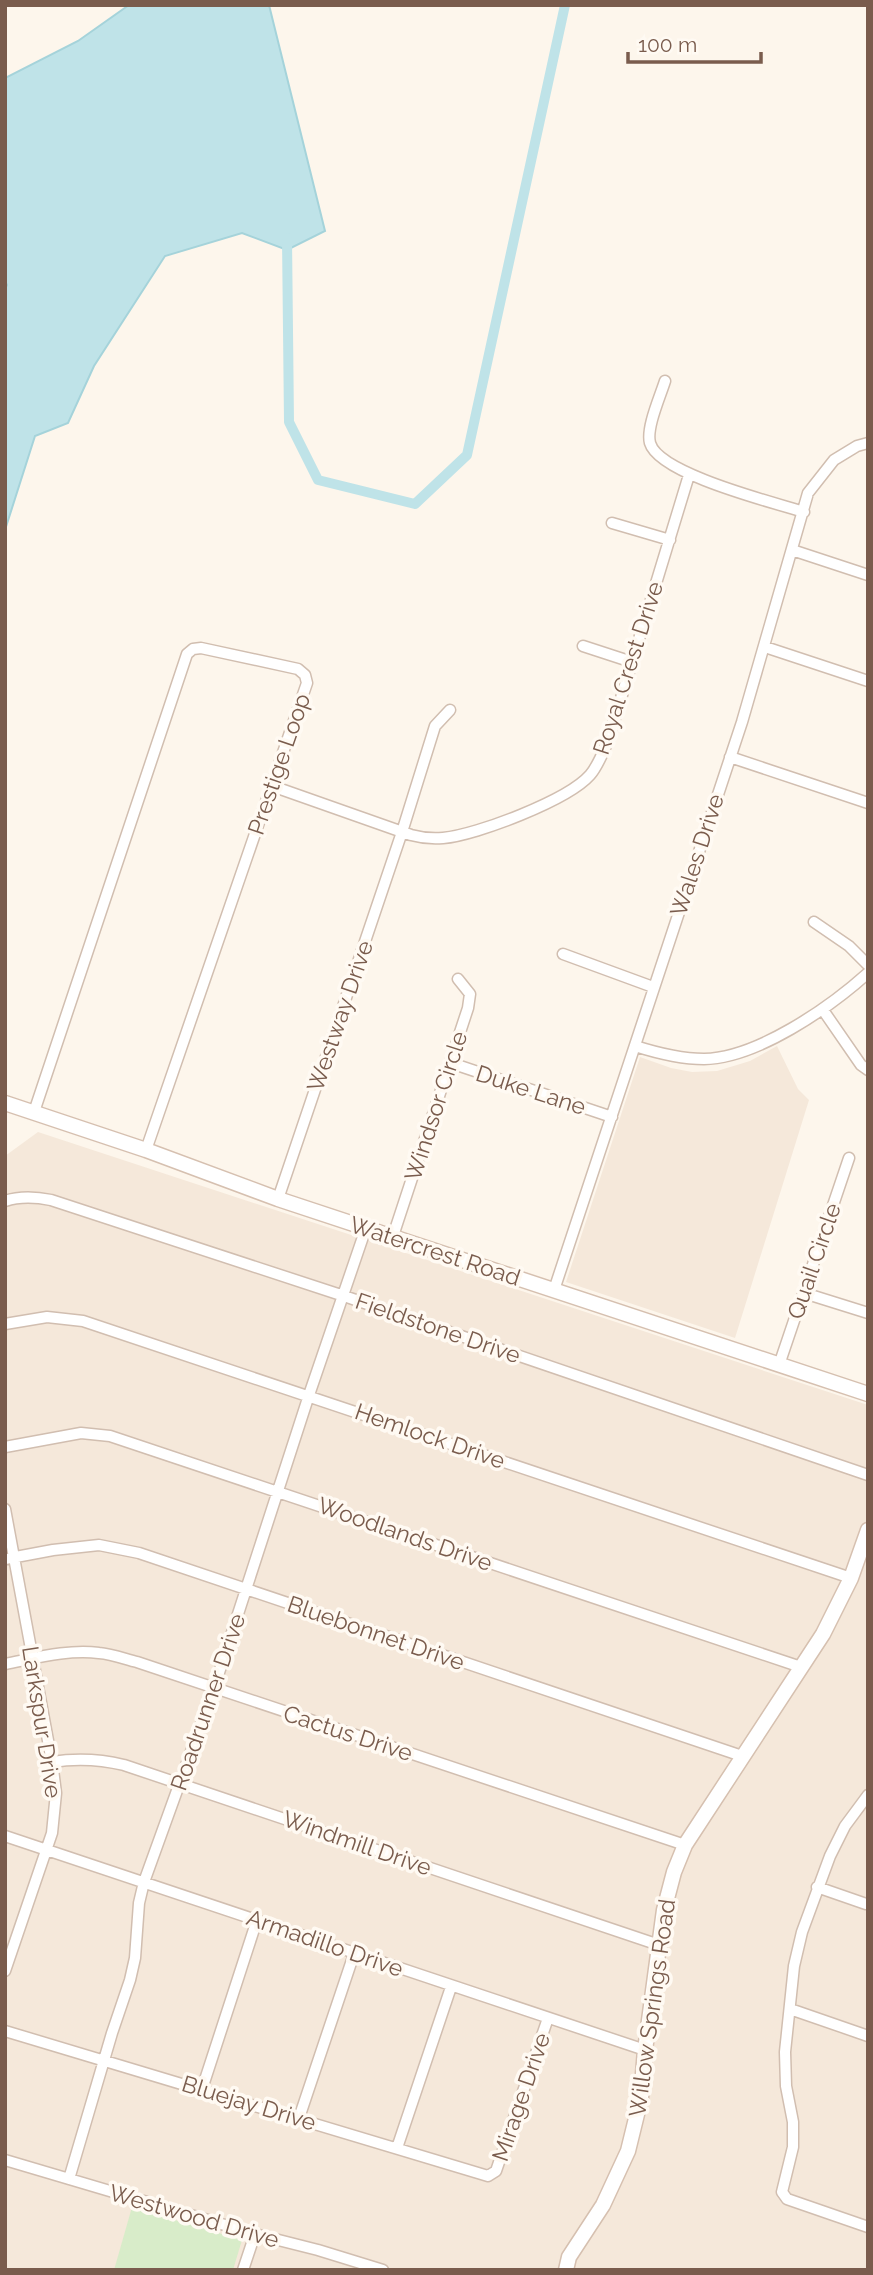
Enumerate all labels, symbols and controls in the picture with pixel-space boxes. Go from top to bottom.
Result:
scale bar [628,21,761,65]
text: 100 m [638,32,697,57]
street label: Royal Crest Drive [587,578,668,758]
street label: Prestige Loop [242,690,315,838]
street label: Wales Drive [664,790,729,919]
street label: Westway Drive [301,937,378,1095]
street label: Windsor Circle [399,1028,472,1184]
street label: Duke Lane [473,1059,589,1120]
street label: Quail Circle [781,1199,846,1322]
street label: Watercrest Road [346,1210,524,1291]
street label: Fieldstone Drive [352,1287,524,1368]
street label: Hemlock Drive [352,1397,509,1474]
street label: Woodlands Drive [314,1491,496,1576]
street label: Bluebonnet Drive [284,1590,468,1675]
street label: Roadrunner Drive [165,1610,250,1794]
street label: Larkspur Drive [17,1644,68,1800]
street label: Cactus Drive [280,1699,416,1766]
street label: Windmill Drive [279,1804,435,1881]
street label: Willow Springs Road [623,1897,680,2119]
street label: Armadillo Drive [243,1903,407,1982]
street label: Mirage Drive [486,2029,555,2165]
street label: Bluejay Drive [179,2069,319,2136]
street label: Westwood Drive [106,2178,282,2253]

